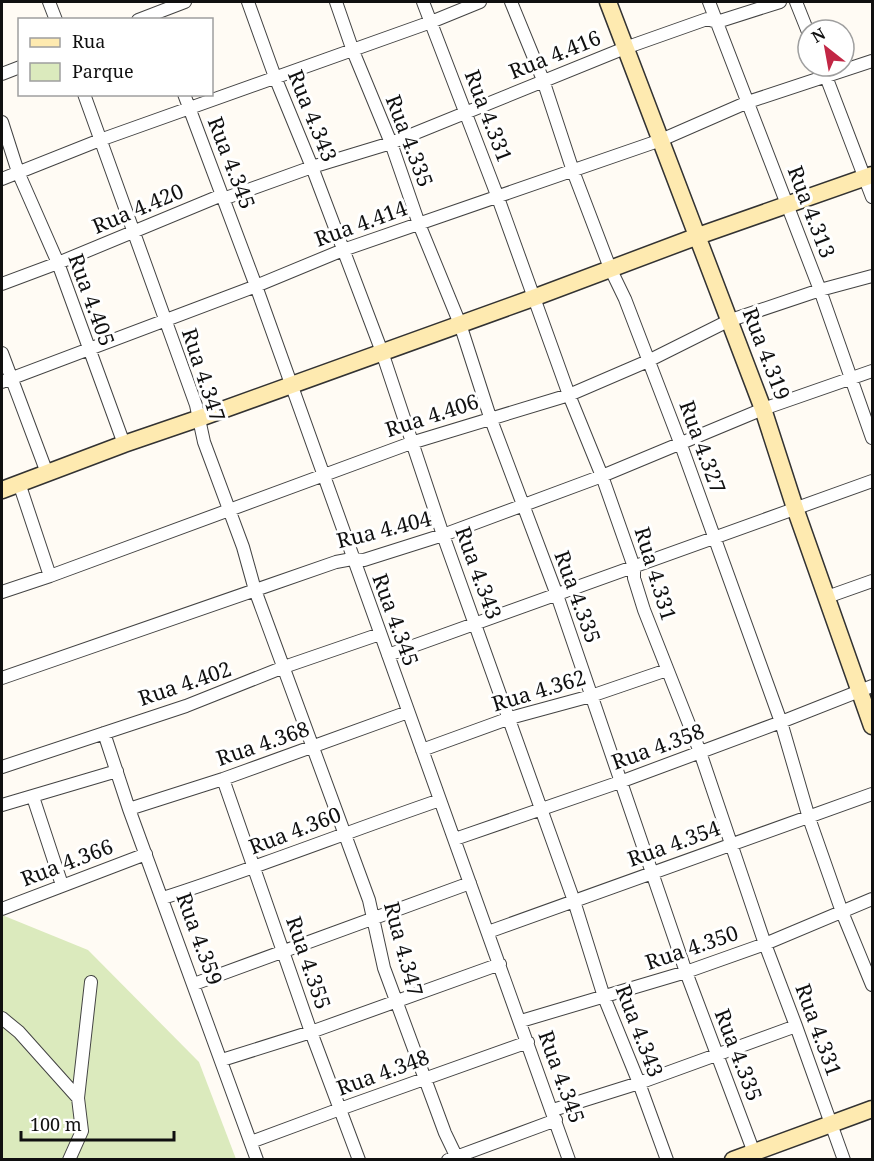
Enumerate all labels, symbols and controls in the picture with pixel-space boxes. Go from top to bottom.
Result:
legend [18,18,213,96]
north arrow [796,18,856,78]
text: N [807,22,830,48]
street label: Rua 4.416 [505,23,605,85]
text: Rua [72,29,105,53]
text: Parque [72,59,134,83]
street label: Rua 4.343 [282,66,344,166]
street label: Rua 4.331 [459,66,519,166]
street label: Rua 4.335 [380,91,440,191]
street label: Rua 4.345 [202,113,262,213]
street label: Rua 4.313 [782,162,842,262]
street label: Rua 4.420 [88,176,188,240]
street label: Rua 4.414 [310,193,411,253]
street label: Rua 4.405 [62,249,122,350]
street label: Rua 4.319 [737,304,797,404]
street label: Rua 4.347 [176,324,232,425]
street label: Rua 4.406 [381,387,482,443]
street label: Rua 4.327 [673,396,733,497]
street label: Rua 4.404 [334,504,434,554]
street label: Rua 4.343 [449,522,509,623]
street label: Rua 4.331 [628,523,683,624]
street label: Rua 4.335 [548,546,608,647]
street label: Rua 4.345 [366,569,426,670]
street label: Rua 4.402 [134,654,235,712]
street label: Rua 4.362 [488,663,589,718]
street label: Rua 4.368 [212,714,313,772]
street label: Rua 4.358 [607,716,708,776]
street label: Rua 4.360 [245,800,345,860]
street label: Rua 4.354 [623,813,724,873]
street label: Rua 4.366 [17,832,117,892]
street label: Rua 4.359 [170,888,230,989]
street label: Rua 4.347 [378,898,430,999]
street label: Rua 4.355 [280,912,338,1013]
street label: Rua 4.350 [641,918,742,976]
street label: Rua 4.331 [789,979,849,1080]
street label: Rua 4.343 [610,981,670,1081]
street label: Rua 4.335 [709,1005,769,1105]
street label: Rua 4.345 [532,1026,592,1127]
street label: Rua 4.348 [332,1042,433,1102]
scale bar [21,1104,174,1142]
text: 100 m [30,1112,82,1136]

